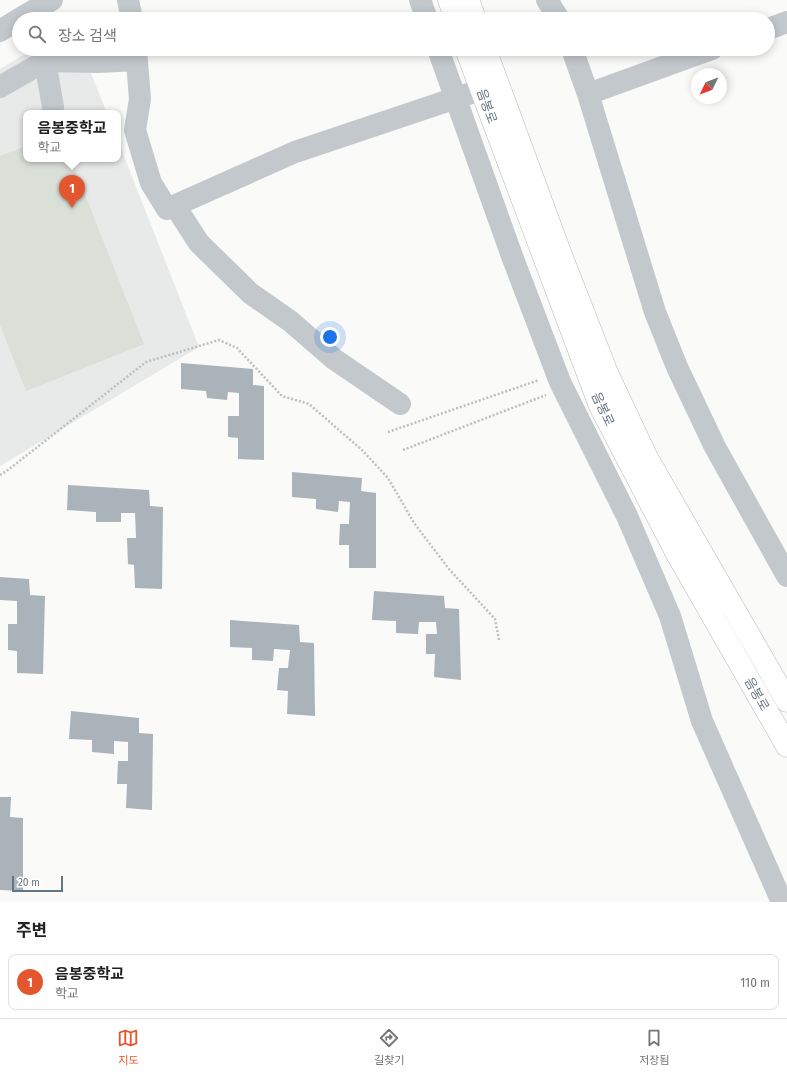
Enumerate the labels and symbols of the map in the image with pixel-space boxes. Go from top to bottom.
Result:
north arrow [691,68,727,104]
street label: 음봉로 [474,87,500,125]
pin: 1 [59,175,85,208]
your location [320,327,340,347]
street label: 음봉로 [589,390,617,428]
street label: 음봉로 [742,675,772,713]
scale bar [12,874,63,893]

